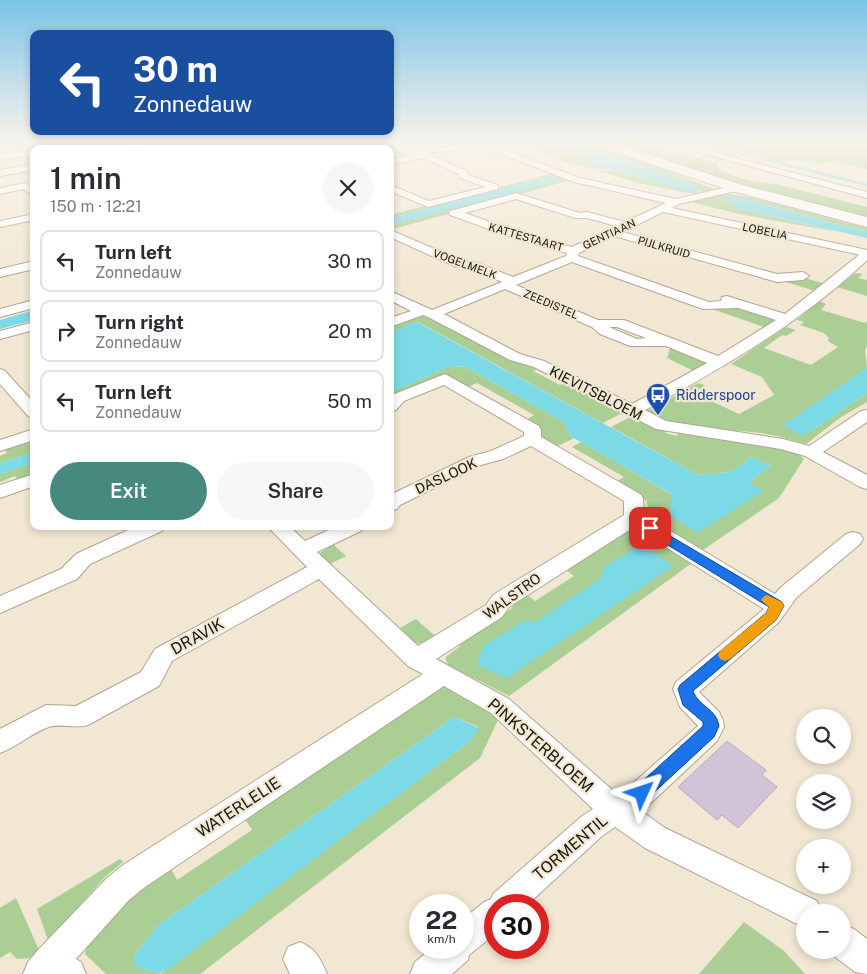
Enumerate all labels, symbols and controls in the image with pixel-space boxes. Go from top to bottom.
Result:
text: 30 m [133,49,218,90]
icon: left [50,50,115,115]
text: Zonnedauw [133,91,252,117]
text: 1 min [50,160,121,196]
button: close [322,162,374,214]
text: 150 m · 12:21 [50,197,142,216]
street label: GENTIAAN [581,217,637,251]
street label: LOBELIA [741,220,789,242]
street label: KATTESTAART [487,221,565,254]
street label: PIJLKRUID [636,234,692,260]
text: Turn left [95,241,172,263]
icon: left [52,247,80,275]
street label: VOGELMELK [431,247,499,281]
text: 30 m [327,250,372,272]
text: Zonnedauw [95,263,182,282]
street label: ZEEDISTEL [522,287,580,321]
text: Turn right [95,311,184,333]
icon: right [52,317,80,345]
text: 20 m [328,320,372,342]
text: Zonnedauw [95,333,182,352]
street label: KIEVITSBLOEM [547,363,645,423]
text: Turn left [95,381,172,403]
bus stop icon: Ridderspoor [645,382,671,416]
icon: left [52,387,80,415]
place label: Ridderspoor [676,387,756,403]
text: 50 m [327,390,372,412]
text: Zonnedauw [95,403,182,422]
street label: DASLOOK [413,455,480,497]
button: Exit [50,462,207,520]
button: Share [217,462,374,520]
pin [629,507,671,549]
icon: arrive [636,514,664,542]
street label: WALSTRO [480,570,544,622]
street label: DRAVIK [167,614,227,659]
street label: PINKSTERBLOEM [484,694,597,796]
map controls [796,709,851,959]
button: search [796,709,851,764]
position arrow [615,766,667,818]
street label: WATERLELIE [193,773,284,842]
button: layers [796,774,851,829]
street label: TORMENTIL [529,811,611,884]
button: + [796,839,851,894]
speed limit sign: 30 [484,894,549,959]
button: − [796,904,851,959]
text: 22 [426,905,457,935]
text: km/h [427,932,456,946]

